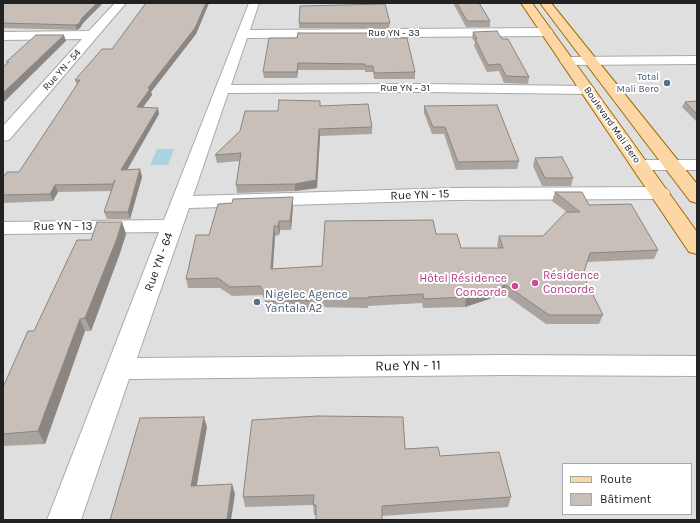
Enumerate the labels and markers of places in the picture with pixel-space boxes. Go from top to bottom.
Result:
place label: Total Mali Bero [616,71,659,94]
marker: Total Mali Bero [662,78,672,88]
place label: Résidence Concorde [543,269,599,297]
place label: Hôtel Résidence Concorde [419,272,507,300]
marker: Résidence Concorde [530,278,540,288]
marker: Hôtel Résidence Concorde [510,281,520,291]
place label: Nigelec Agence Yantala A2 [265,288,348,316]
marker: Nigelec Agence Yantala A2 [252,297,262,307]

